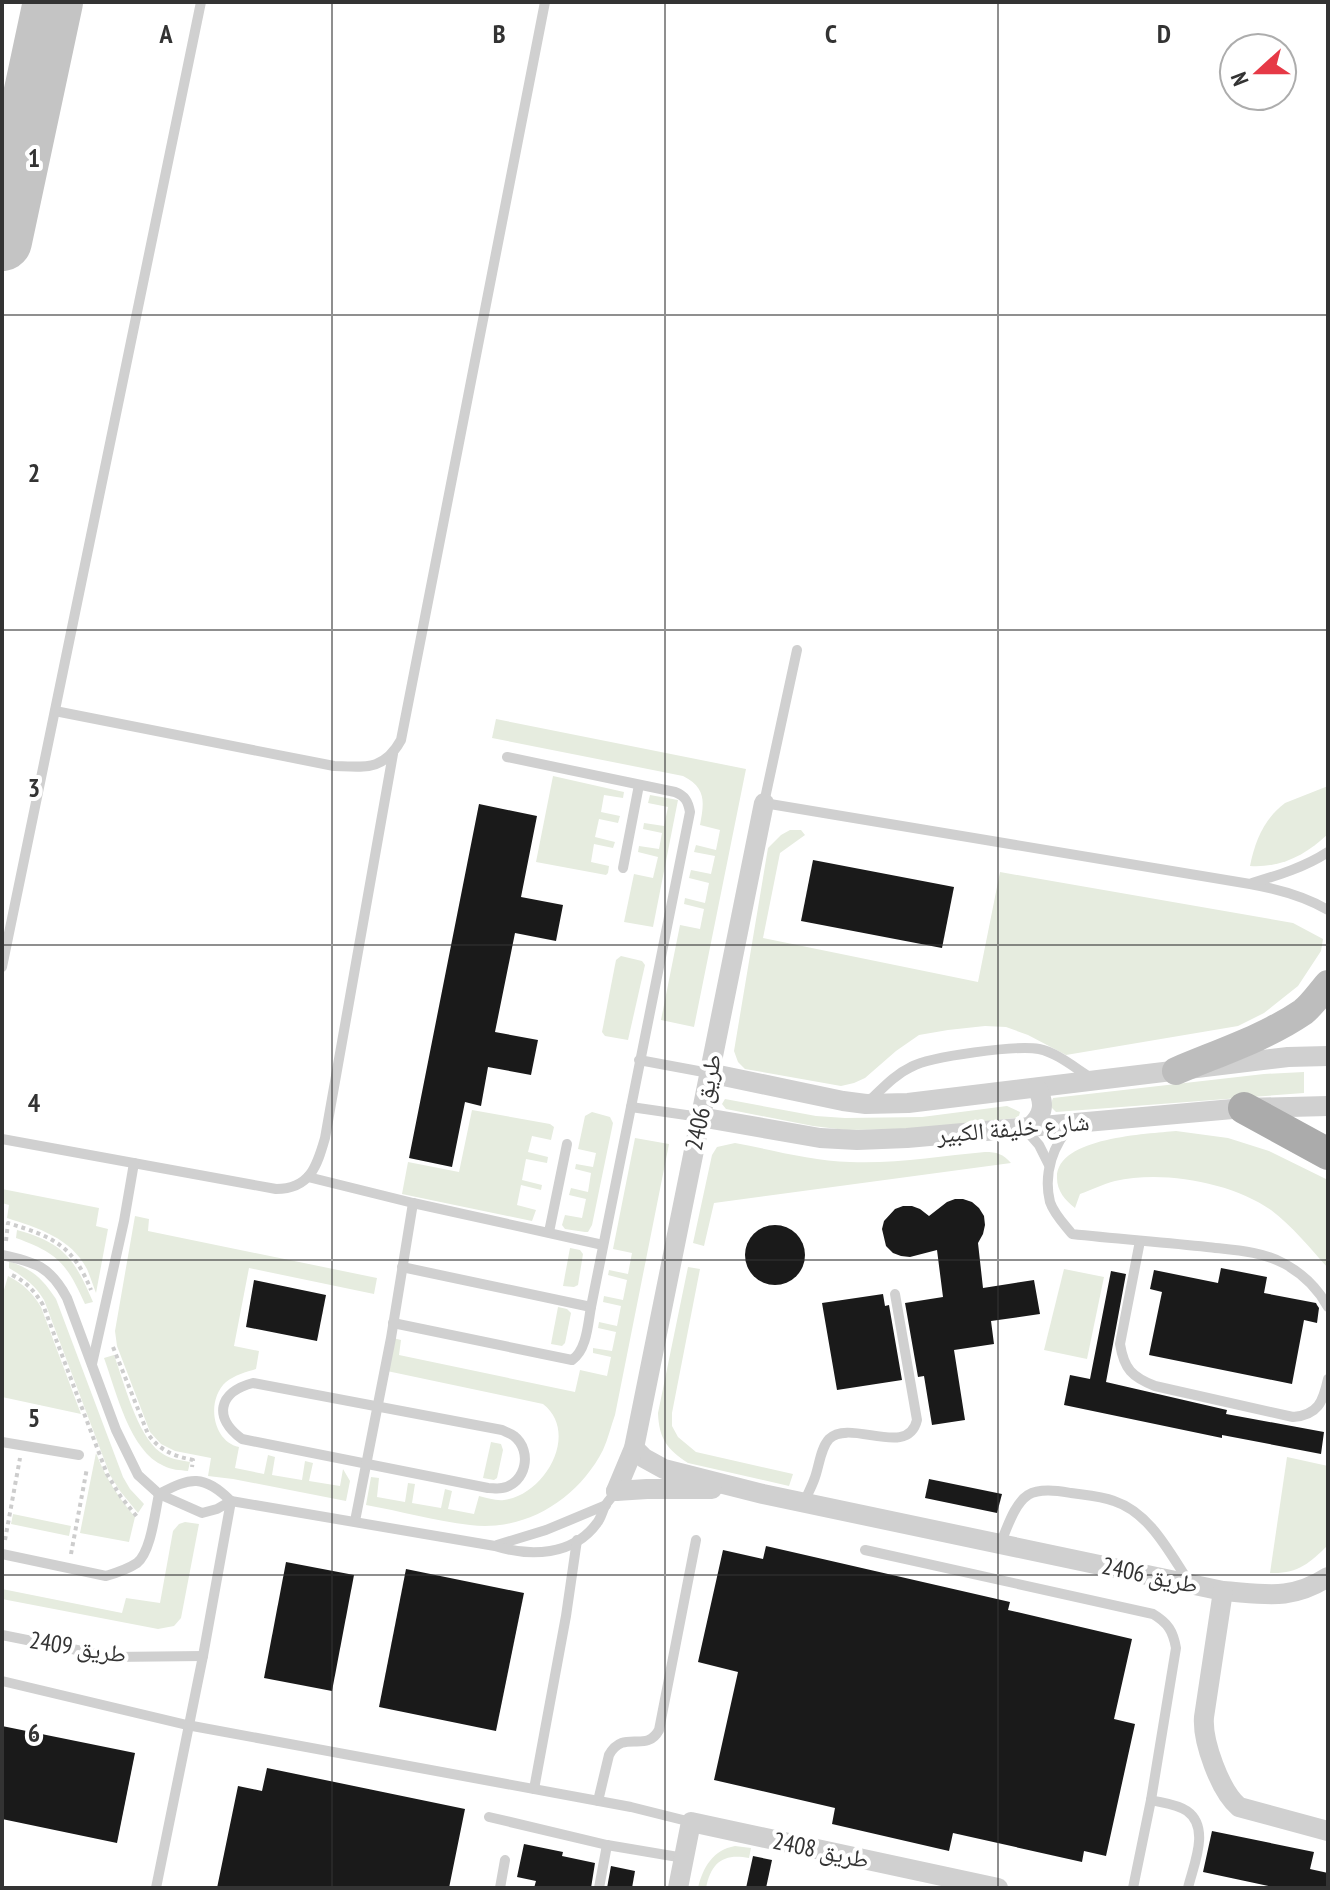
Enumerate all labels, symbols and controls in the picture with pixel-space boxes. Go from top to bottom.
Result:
text: A [158,17,173,50]
text: B [493,17,506,50]
text: C [825,17,837,50]
text: D [1157,17,1171,50]
north arrow [1218,32,1298,112]
text: N [1224,69,1255,90]
text: 1 [28,141,40,174]
text: 2 [28,456,40,489]
text: 3 [28,771,40,804]
street label: طريق 2406 [678,1051,728,1153]
text: 4 [28,1086,41,1119]
street label: شارع خليفة الكبير [934,1106,1091,1150]
text: 5 [28,1401,40,1434]
street label: طريق 2406 [1099,1550,1201,1600]
street label: طريق 2409 [27,1624,129,1670]
text: 6 [28,1716,40,1749]
street label: طريق 2408 [770,1825,872,1875]

